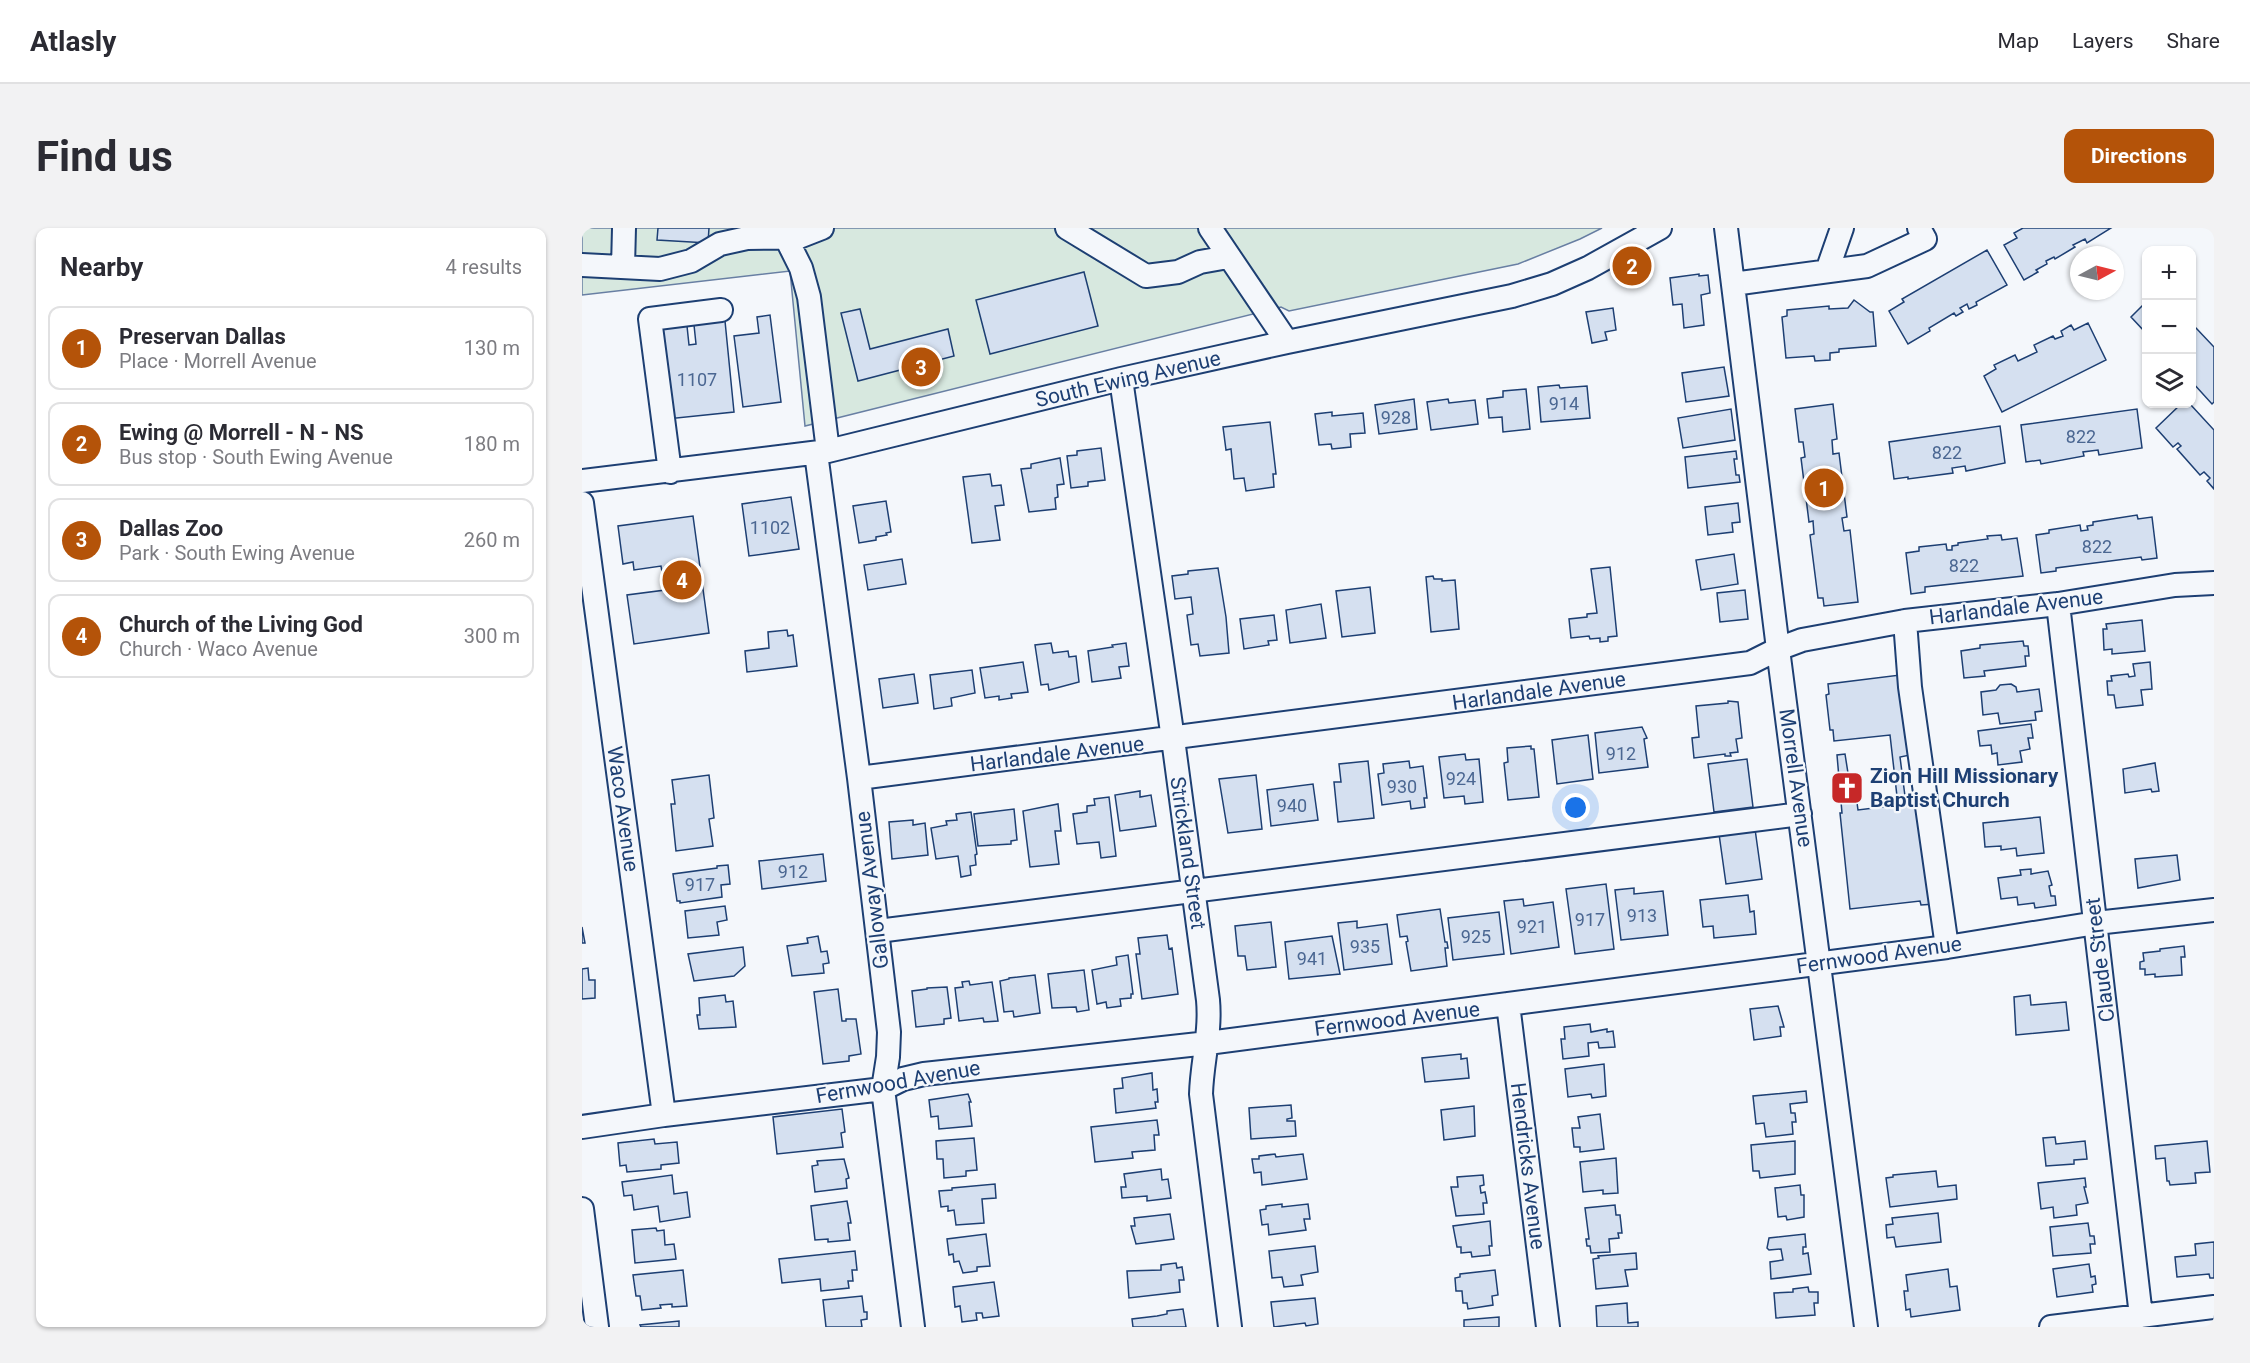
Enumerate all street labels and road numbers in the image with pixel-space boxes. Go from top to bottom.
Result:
street label: South Ewing Avenue [1033,346,1223,412]
street label: Harlandale Avenue [1928,584,2104,630]
street label: Harlandale Avenue [1451,667,1627,715]
street label: Morrell Avenue [1774,707,1818,849]
street label: Harlandale Avenue [969,731,1145,777]
street label: Waco Avenue [602,745,644,873]
street label: Strickland Street [1165,775,1211,931]
street label: Galloway Avenue [850,810,894,970]
street label: Claude Street [2080,896,2120,1024]
street label: Fernwood Avenue [1795,932,1963,978]
street label: Fernwood Avenue [1313,997,1481,1041]
street label: Fernwood Avenue [814,1056,982,1108]
street label: Hendricks Avenue [1506,1081,1550,1251]

